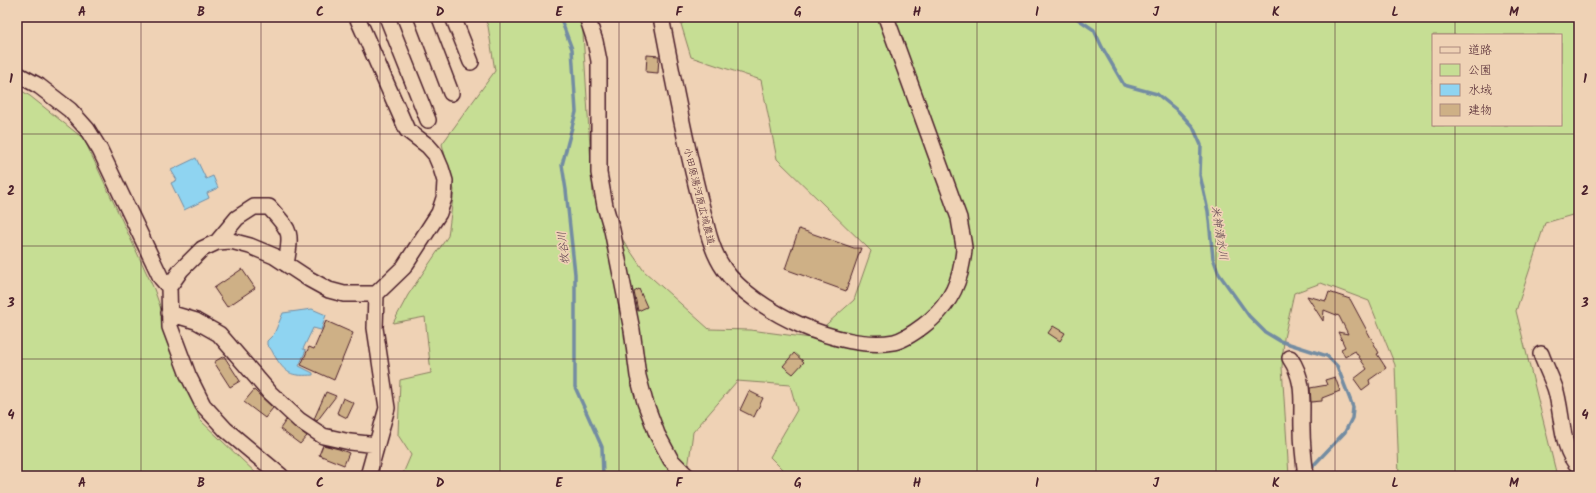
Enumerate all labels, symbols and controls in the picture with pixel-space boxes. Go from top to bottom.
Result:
text: A [78,2,86,23]
text: B [197,2,205,23]
text: C [316,2,324,23]
text: D [436,2,445,23]
text: E [555,2,563,23]
text: F [675,2,683,23]
text: G [794,2,802,23]
text: H [913,2,922,23]
text: I [1035,2,1039,23]
text: J [1153,2,1160,23]
text: K [1272,2,1280,23]
text: L [1391,2,1399,23]
text: M [1509,2,1519,23]
legend [1432,34,1562,126]
text: 道路 [1468,41,1492,60]
text: 公園 [1468,61,1492,80]
text: 1 [9,69,13,90]
text: 1 [1583,69,1587,90]
text: 水域 [1468,81,1492,100]
text: 建物 [1468,101,1492,120]
street label: 小田原湯河原広域農道 [679,146,719,247]
text: 2 [7,181,15,202]
text: 2 [1581,181,1589,202]
water label: 米神清水川 [1206,205,1232,262]
water label: 牧谷川 [553,230,575,265]
text: 3 [6,293,15,314]
text: 3 [1580,293,1589,314]
text: 4 [7,405,15,426]
text: 4 [1581,405,1589,426]
text: A [78,473,86,493]
text: B [197,473,205,493]
text: C [316,473,324,493]
text: D [436,473,445,493]
text: E [555,473,563,493]
text: F [675,473,683,493]
text: G [794,473,802,493]
text: H [913,473,922,493]
text: I [1035,473,1039,493]
text: J [1153,473,1160,493]
text: K [1272,473,1280,493]
text: L [1391,473,1399,493]
text: M [1509,473,1519,493]

